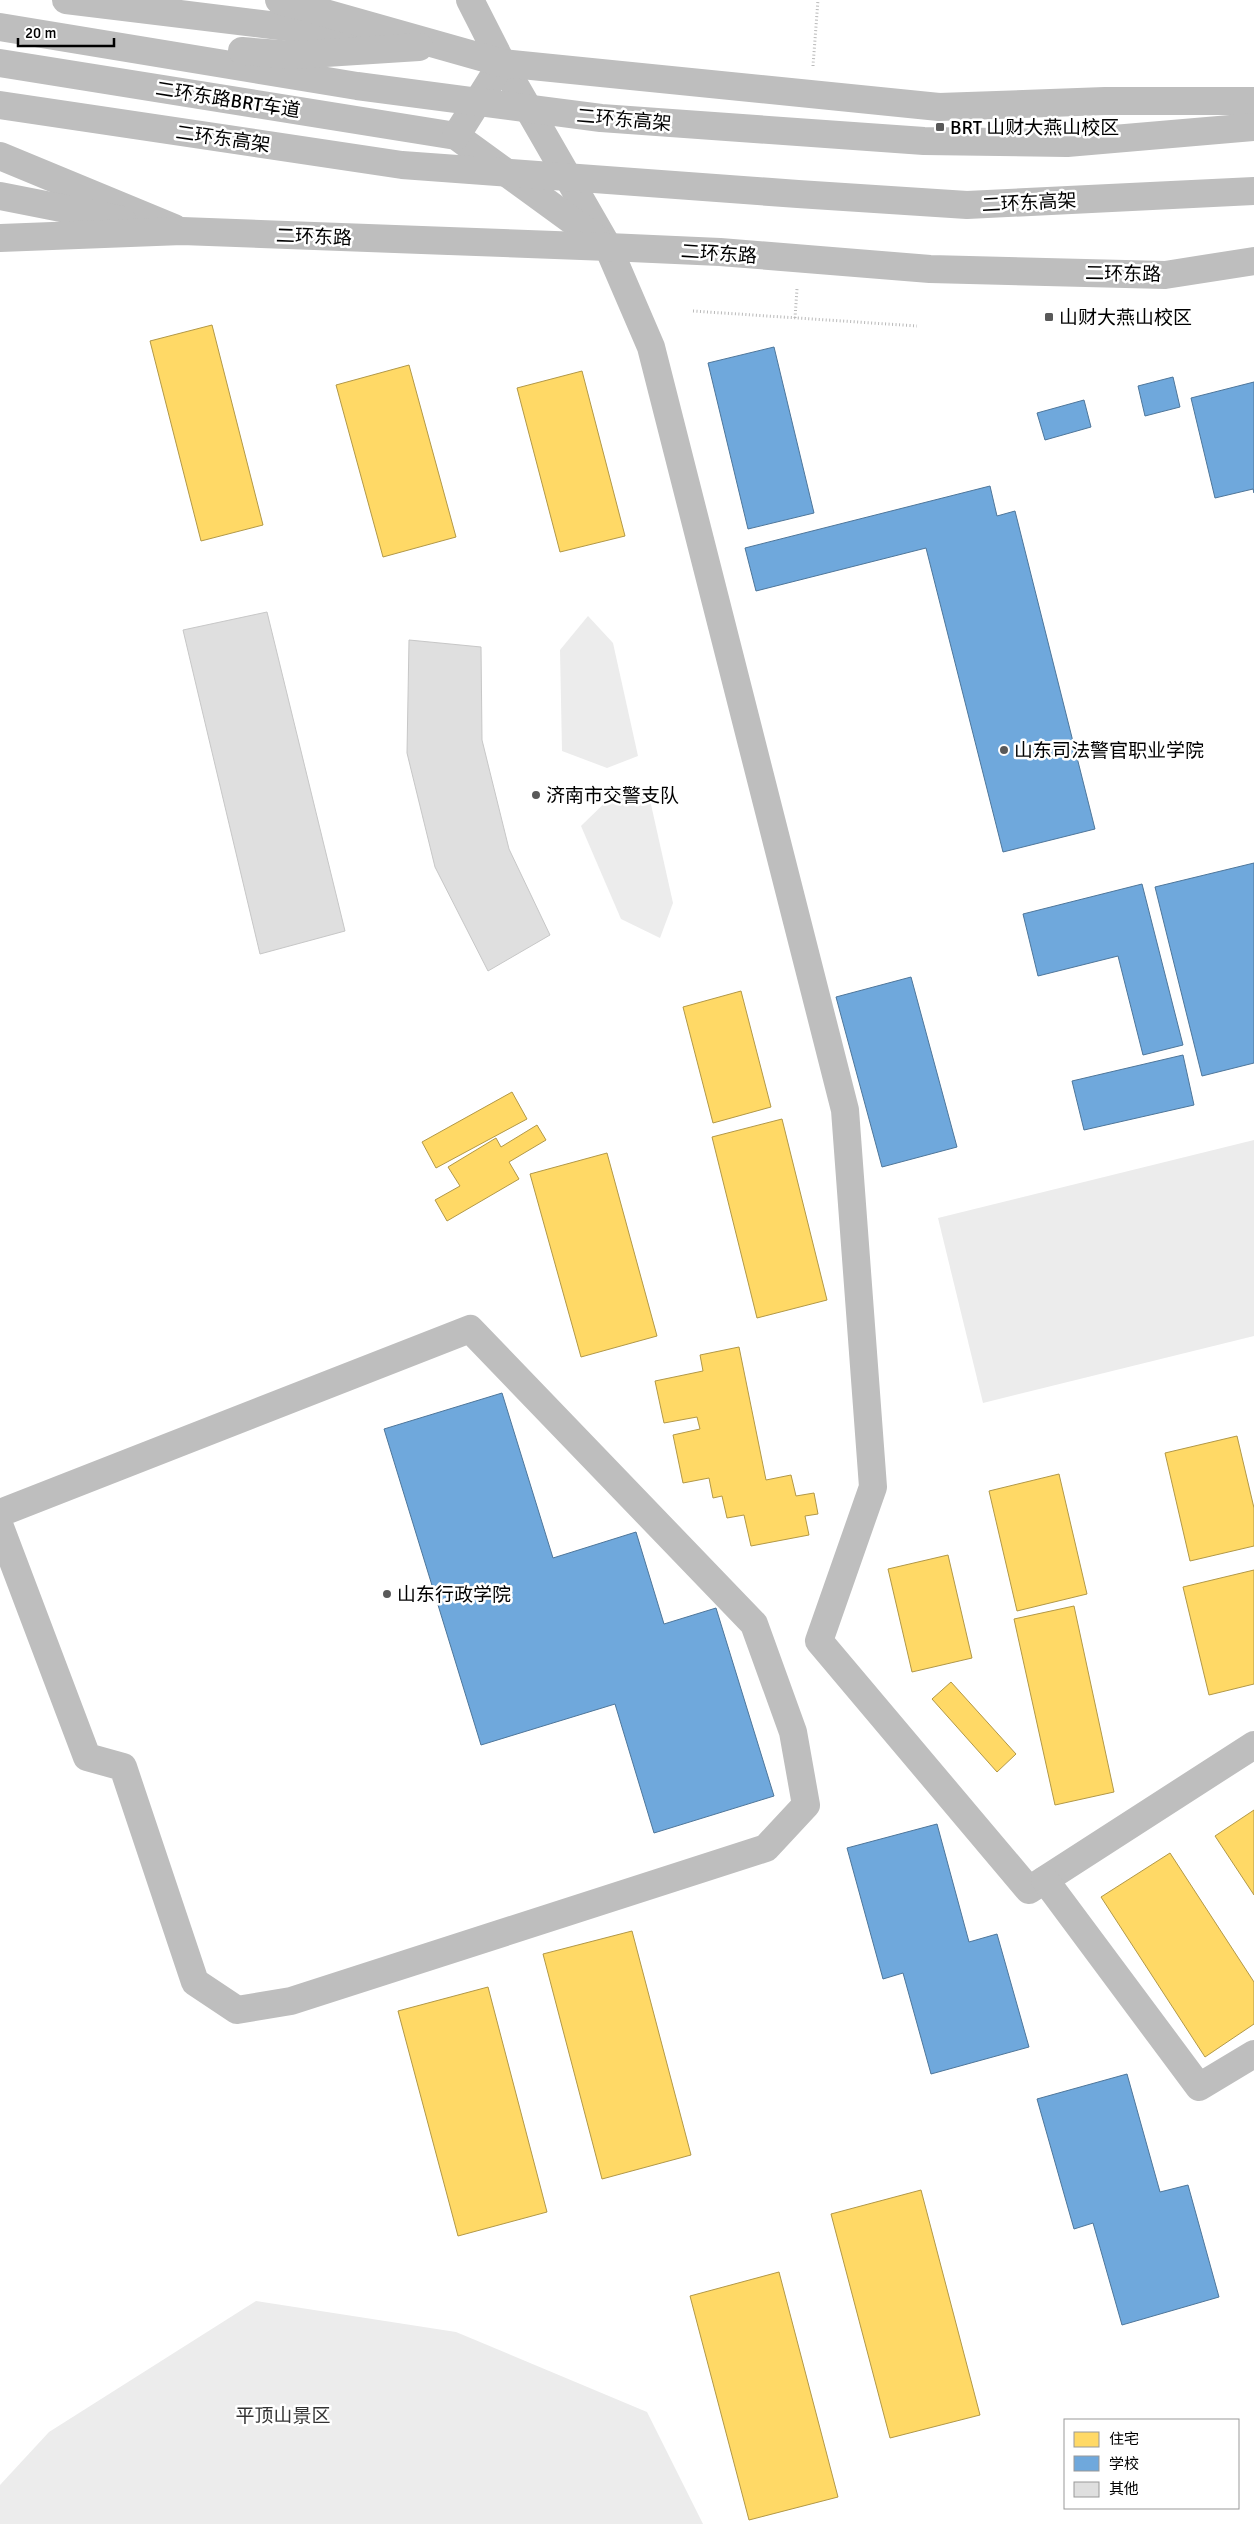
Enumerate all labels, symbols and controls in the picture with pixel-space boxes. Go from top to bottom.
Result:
scale bar [18,15,114,47]
text: 20 m [25,24,56,42]
street label: 二环东路BRT车道 [154,77,302,123]
street label: 二环东高架 [576,104,672,136]
place label: BRT 山财大燕山校区 [950,116,1119,140]
street label: 二环东高架 [174,120,272,157]
marker: BRT 山财大燕山校区 [934,121,946,133]
street label: 二环东高架 [981,189,1077,217]
street label: 二环东路 [276,224,352,250]
street label: 二环东路 [680,239,758,269]
street label: 二环东路 [1085,261,1161,287]
place label: 山财大燕山校区 [1059,306,1192,330]
marker: 山财大燕山校区 [1043,311,1055,323]
place label: 山东司法警官职业学院 [1014,739,1204,763]
marker: 山东司法警官职业学院 [998,744,1010,756]
place label: 济南市交警支队 [546,784,679,808]
marker: 济南市交警支队 [530,789,542,801]
place label: 山东行政学院 [397,1583,511,1607]
marker: 山东行政学院 [381,1588,393,1600]
park label: 平顶山景区 [235,2404,331,2428]
legend [1064,2419,1239,2509]
text: 住宅 [1109,2430,1139,2448]
text: 学校 [1109,2455,1139,2473]
text: 其他 [1109,2480,1139,2498]

